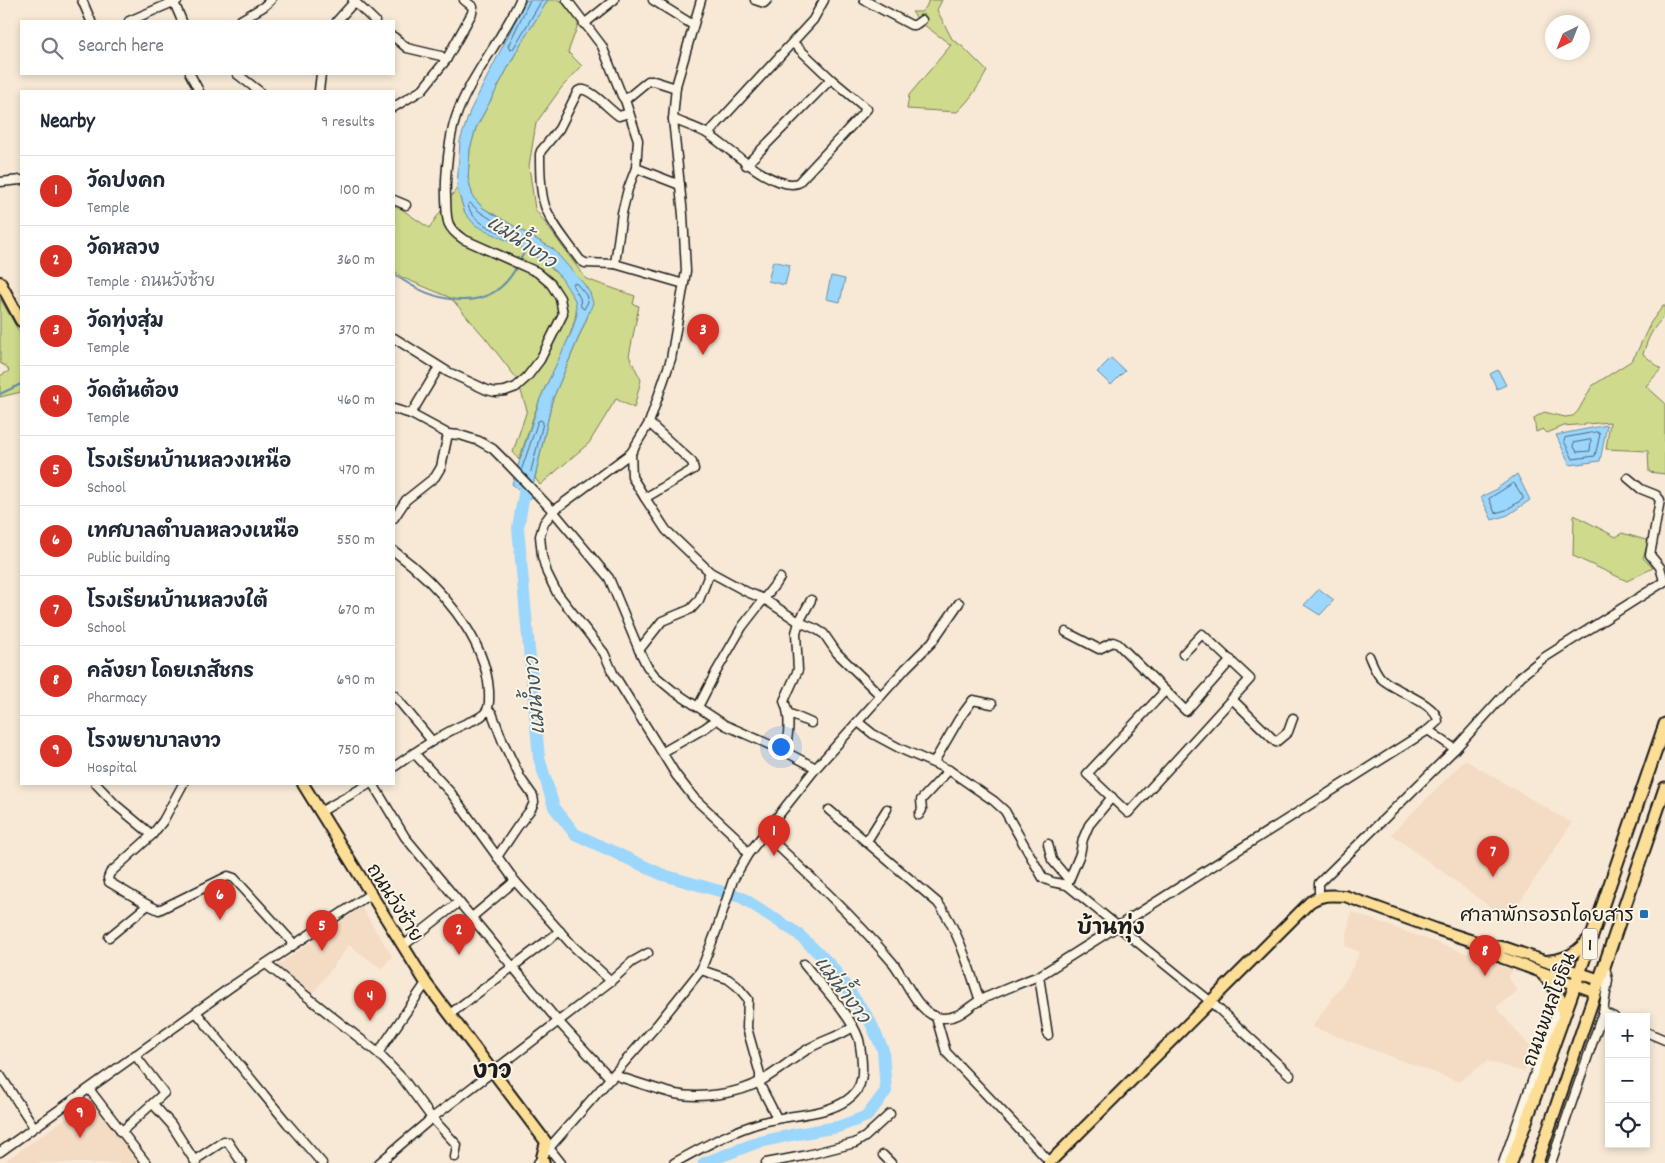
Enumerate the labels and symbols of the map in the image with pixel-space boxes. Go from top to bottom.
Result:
north arrow [1545,15,1590,60]
water label: แม่น้ำงาว [480,204,566,278]
pin: 3 [687,314,719,355]
water label: แม่น้ำงาว [513,654,554,736]
your location [768,734,794,760]
pin: 1 [758,815,790,856]
pin: 7 [1477,836,1509,877]
street label: ถนนวังซ้าย [358,859,429,949]
pin: 6 [204,879,236,920]
place label: ศาลาพักรอรถโดยสาร [1460,902,1634,931]
marker: ศาลาพักรอรถโดยสาร [1638,908,1650,920]
pin: 5 [306,910,338,951]
district label: บ้านทุ่ง [1077,912,1145,945]
pin: 2 [443,914,475,955]
road number: 1 [1582,929,1598,960]
pin: 8 [1469,935,1501,976]
water label: แม่น้ำงาว [806,947,882,1032]
street label: ถนนพหลโยธิน [1516,948,1585,1071]
pin: 4 [354,980,386,1021]
district label: งาว [472,1056,512,1090]
pin: 9 [64,1097,96,1138]

